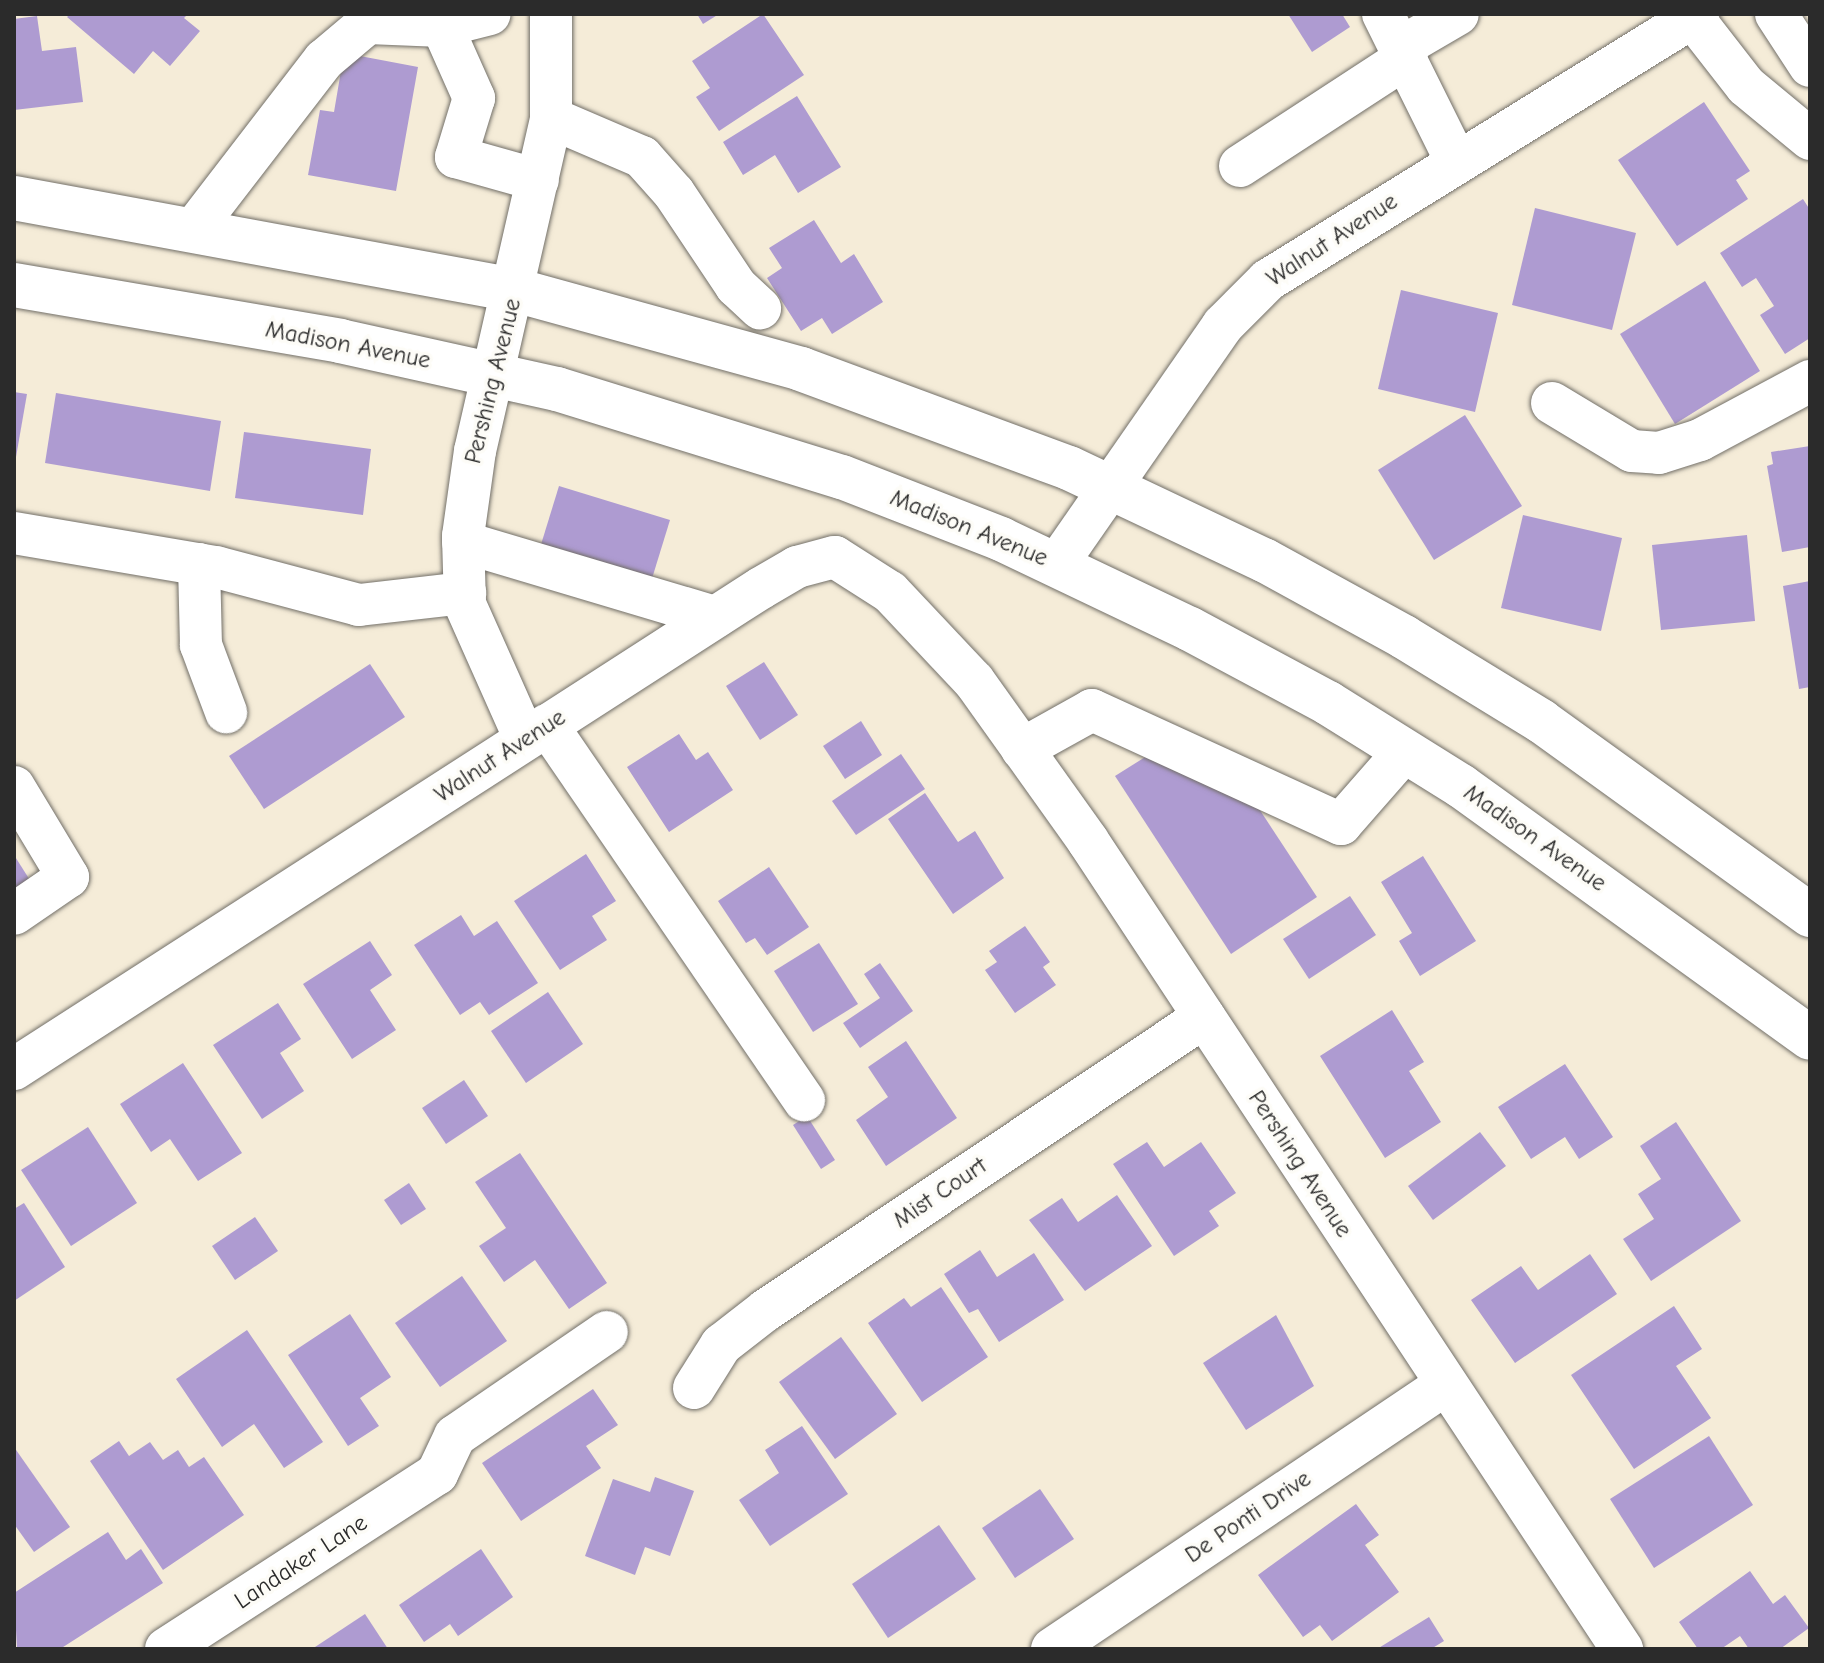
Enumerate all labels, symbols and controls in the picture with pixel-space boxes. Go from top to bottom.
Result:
street label: Walnut Avenue [1261,187,1403,293]
street label: Pershing Avenue [459,295,527,467]
street label: Madison Avenue [263,315,433,375]
street label: Madison Avenue [886,483,1052,573]
street label: Walnut Avenue [429,703,571,809]
street label: Madison Avenue [1458,778,1612,898]
street label: Pershing Avenue [1242,1085,1358,1243]
street label: Mist Court [888,1151,992,1235]
street label: De Ponti Drive [1180,1464,1316,1570]
street label: Landaker Lane [229,1508,373,1616]

